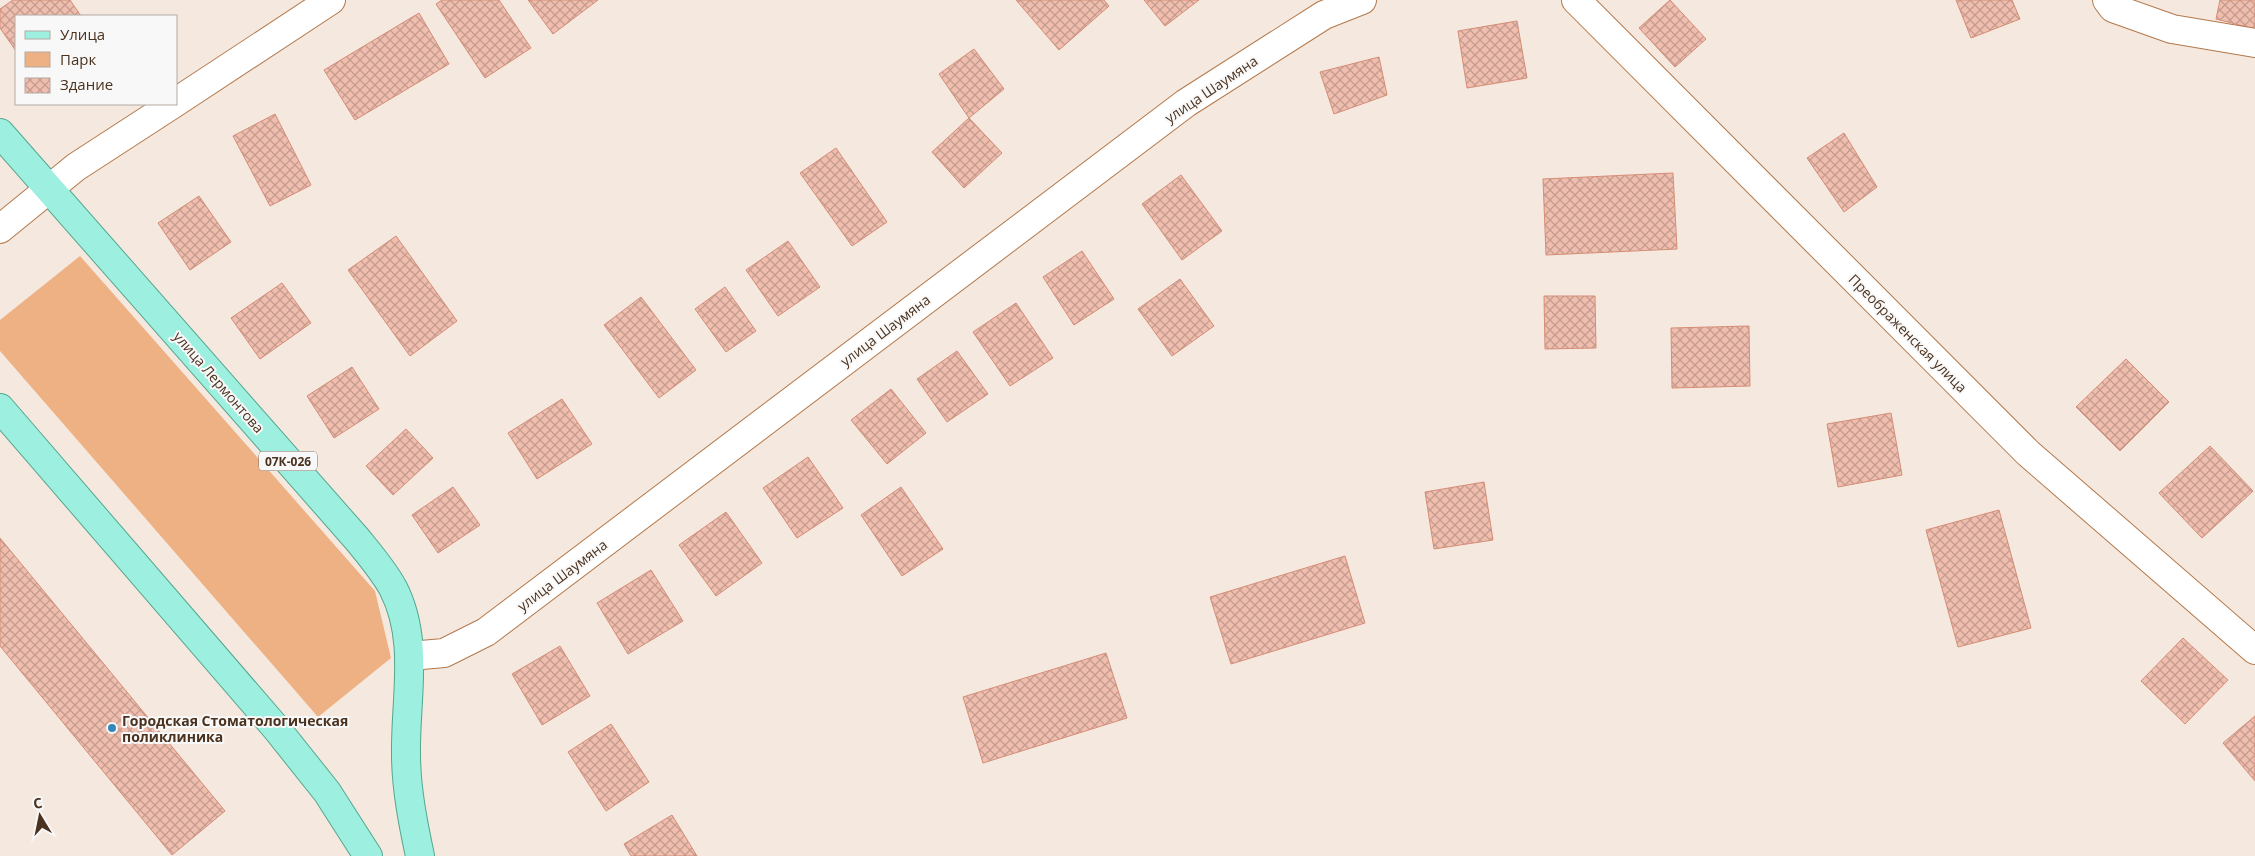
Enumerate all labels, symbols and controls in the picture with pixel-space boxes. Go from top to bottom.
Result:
legend [15,15,178,105]
text: Улица [60,24,105,44]
text: Парк [60,49,96,69]
street label: улица Шаумяна [1161,51,1261,127]
text: Здание [60,74,113,94]
street label: Преображенская улица [1845,270,1971,396]
street label: улица Шаумяна [836,290,934,370]
street label: улица Лермонтова [170,327,268,437]
road number: 07К-026 [259,452,317,471]
street label: улица Шаумяна [513,535,611,615]
place label: Городская Стоматологическая поликлиника [122,711,348,746]
marker: Городская Стоматологическая поликлиника [106,722,118,734]
north arrow [15,791,65,841]
text: С [32,793,44,813]

